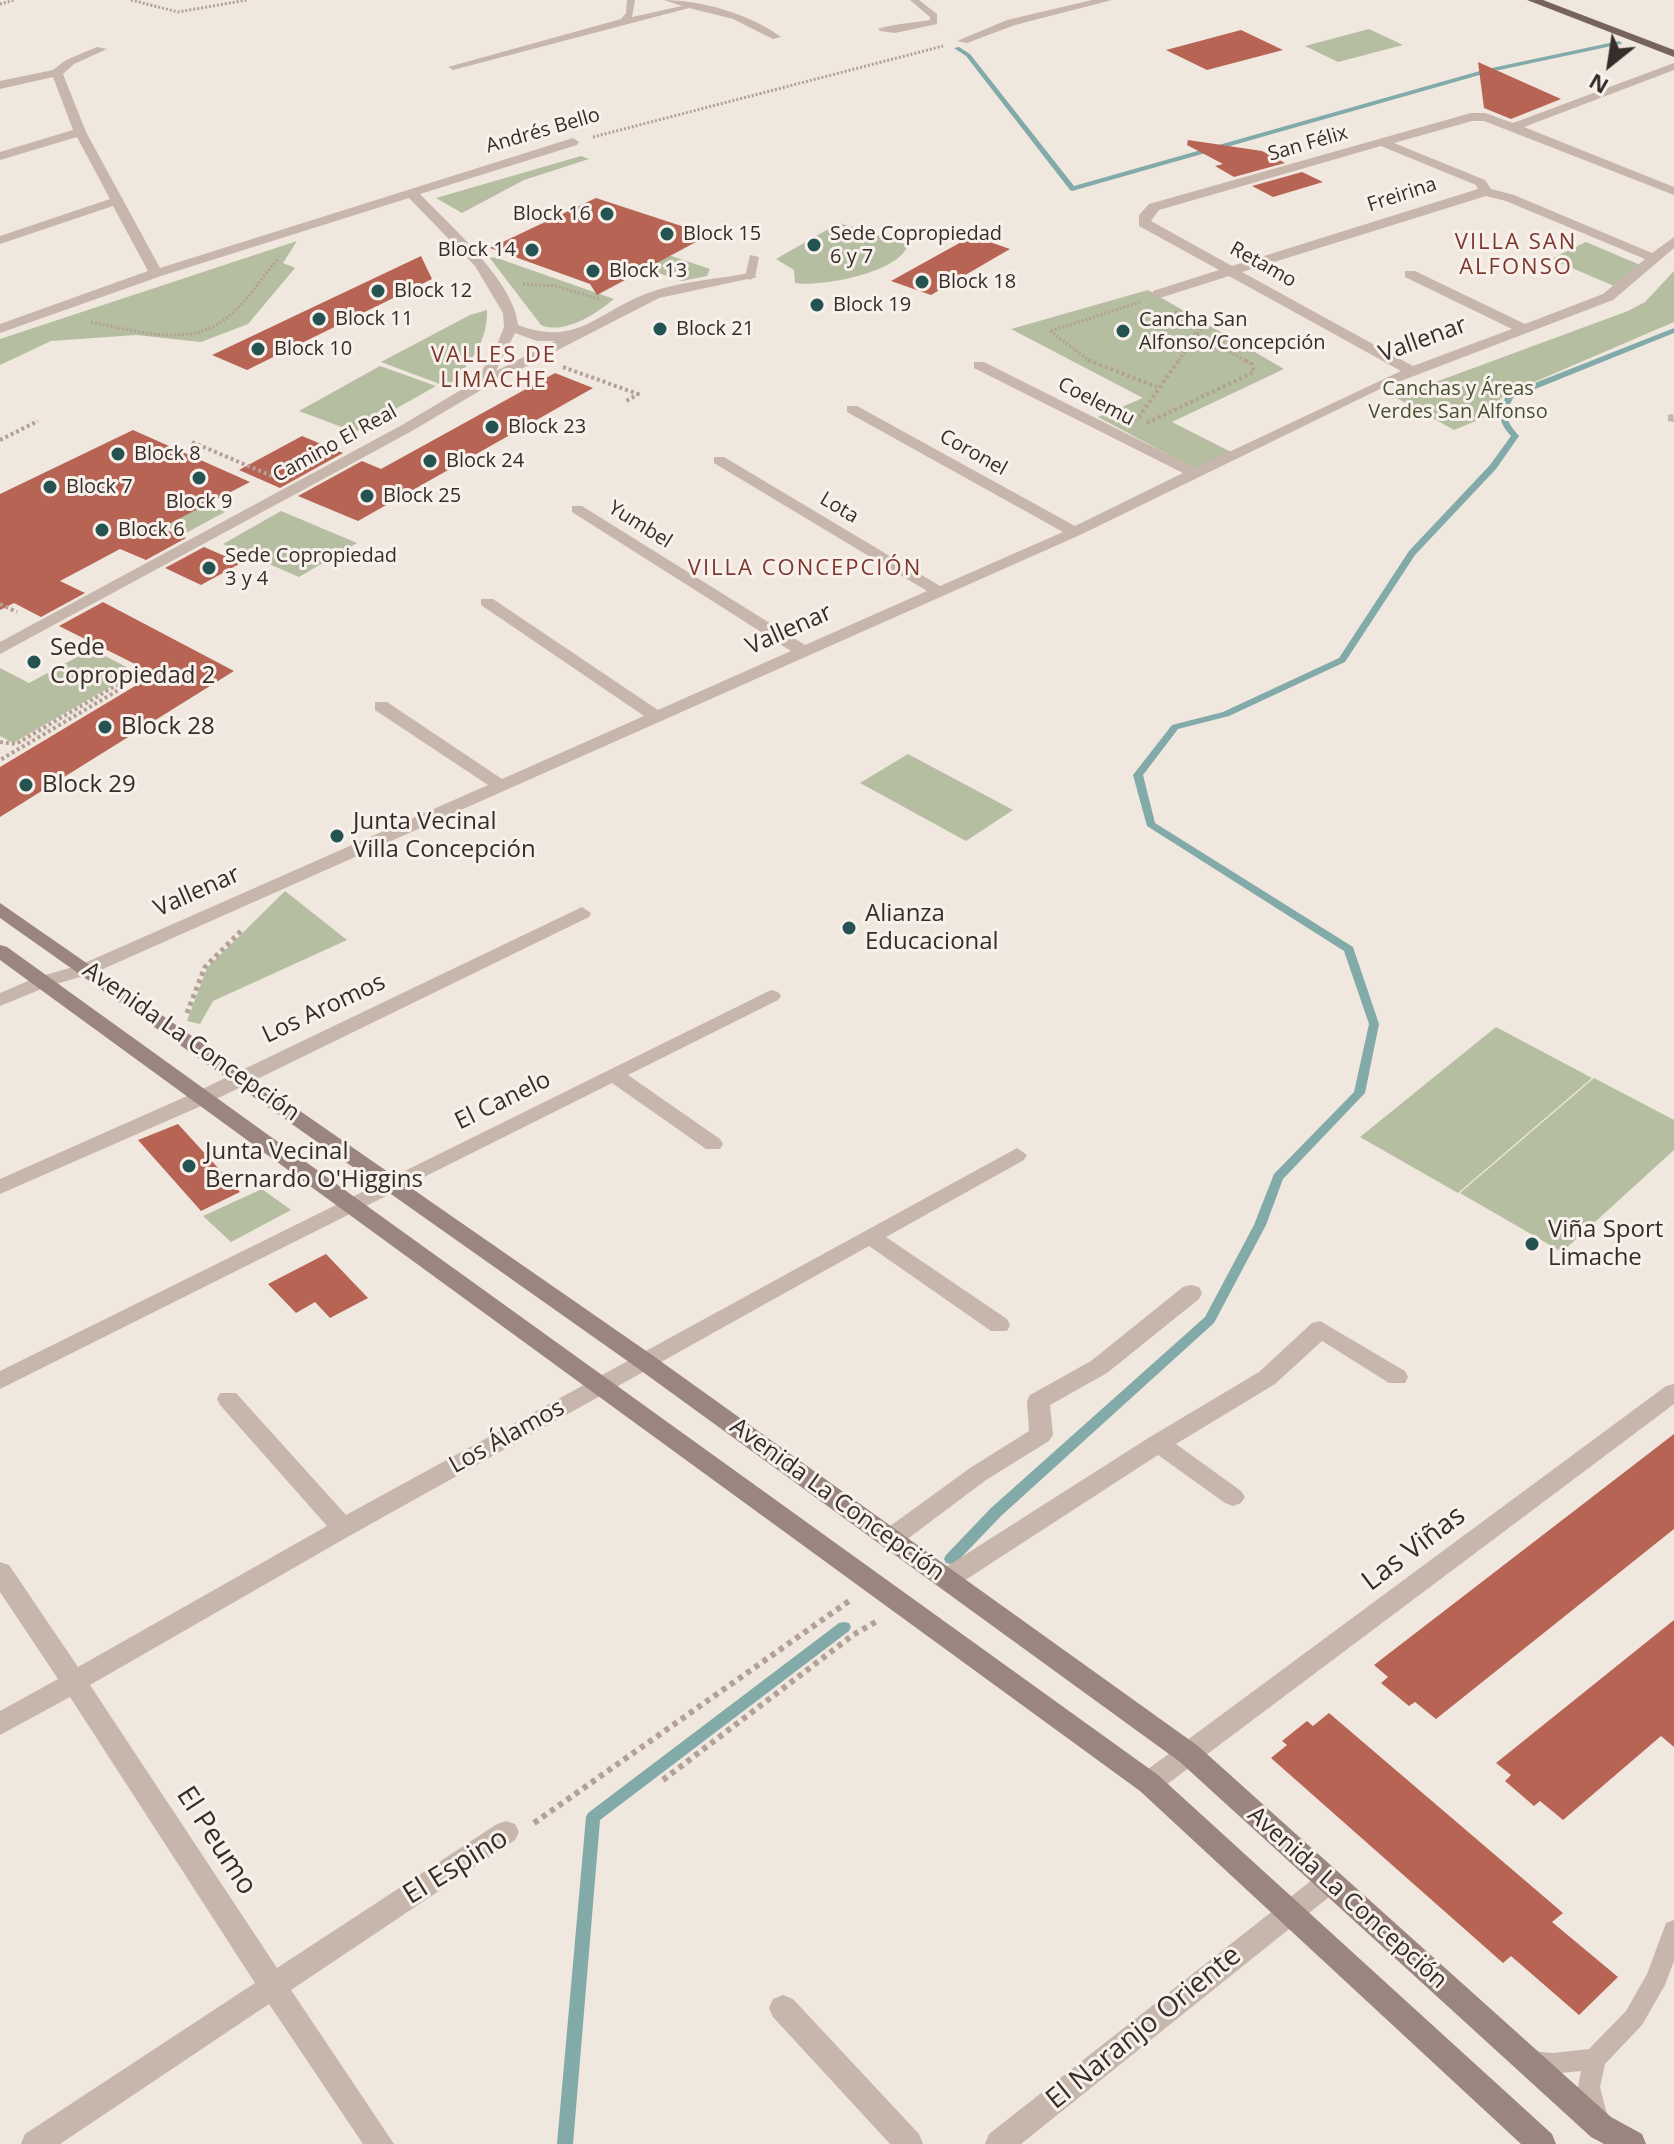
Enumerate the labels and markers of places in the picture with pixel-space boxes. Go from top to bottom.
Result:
place label: Block 16 [513,202,591,226]
marker: Block 16 [598,205,616,223]
place label: Block 15 [683,222,761,246]
place label: Sede Copropiedad 6 y 7 [830,222,1002,269]
marker: Block 15 [658,225,676,243]
marker: Sede Copropiedad 6 y 7 [805,236,823,254]
place label: Block 14 [438,238,516,262]
marker: Block 14 [523,241,541,259]
place label: Block 13 [609,259,687,283]
marker: Block 13 [584,262,602,280]
place label: Block 18 [938,270,1016,294]
marker: Block 18 [913,273,931,291]
place label: Block 12 [394,279,472,303]
marker: Block 12 [369,282,387,300]
place label: Block 19 [833,293,911,317]
marker: Block 19 [808,296,826,314]
place label: Block 11 [335,307,413,331]
place label: Cancha San Alfonso/Concepción [1139,308,1325,355]
marker: Block 11 [310,310,328,328]
place label: Block 21 [676,317,754,341]
marker: Block 21 [651,320,669,338]
marker: Cancha San Alfonso/Concepción [1114,322,1132,340]
place label: Block 10 [274,337,352,361]
marker: Block 10 [249,340,267,358]
place label: Block 23 [508,415,586,439]
marker: Block 23 [483,418,501,436]
place label: Block 8 [134,442,201,466]
marker: Block 8 [109,445,127,463]
place label: Block 24 [446,449,524,473]
marker: Block 24 [421,452,439,470]
marker: Block 9 [190,469,208,487]
place label: Block 7 [66,475,133,499]
marker: Block 7 [41,478,59,496]
place label: Block 25 [383,484,461,508]
marker: Block 25 [358,487,376,505]
place label: Block 9 [166,490,232,514]
place label: Block 6 [118,518,185,542]
marker: Block 6 [93,521,111,539]
place label: Sede Copropiedad 3 y 4 [225,544,397,591]
marker: Sede Copropiedad 3 y 4 [200,559,218,577]
place label: Sede Copropiedad 2 [50,634,215,690]
marker: Sede Copropiedad 2 [25,653,43,671]
place label: Block 28 [121,713,215,741]
marker: Block 28 [96,718,114,736]
place label: Block 29 [42,771,136,799]
marker: Block 29 [17,776,35,794]
place label: Junta Vecinal Villa Concepción [353,808,536,864]
marker: Junta Vecinal Villa Concepción [328,827,346,845]
place label: Alianza Educacional [865,900,999,956]
marker: Alianza Educacional [840,919,858,937]
place label: Junta Vecinal Bernardo O'Higgins [205,1138,423,1194]
marker: Junta Vecinal Bernardo O'Higgins [180,1157,198,1175]
place label: Viña Sport Limache [1548,1216,1663,1272]
marker: Viña Sport Limache [1523,1235,1541,1253]

